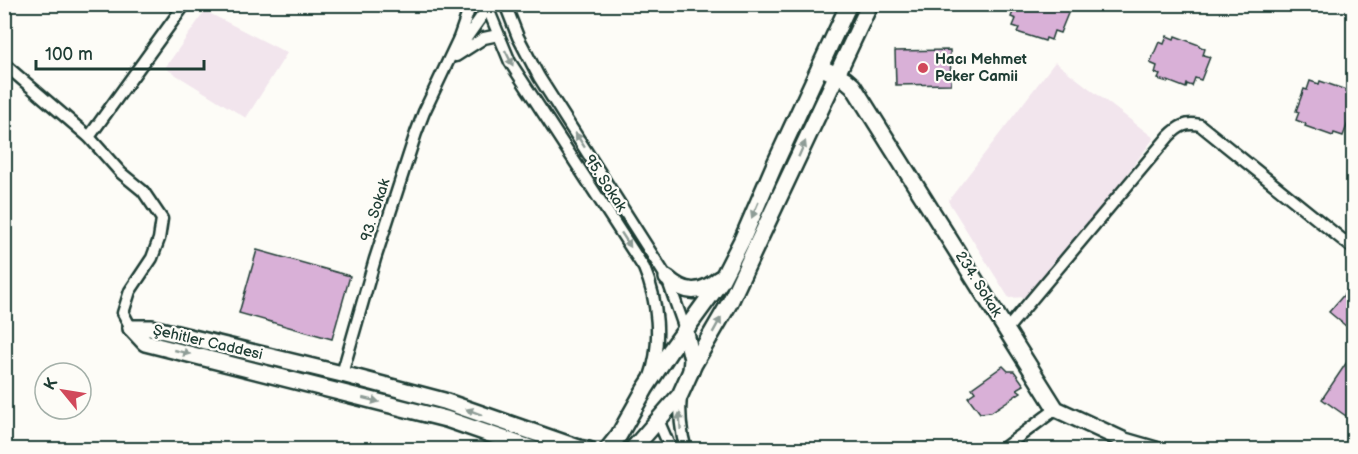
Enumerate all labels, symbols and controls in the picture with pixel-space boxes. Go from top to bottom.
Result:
scale bar [36,33,204,71]
text: 100 m [45,44,93,65]
one-way arrow [504,50,514,67]
place label: Hacı Mehmet Peker Camii [935,50,1027,86]
marker: Hacı Mehmet Peker Camii [916,61,930,75]
one-way arrow [575,132,586,148]
one-way arrow [797,140,807,158]
street label: 95. Sokak [580,151,631,216]
street label: 93. Sokak [356,176,395,244]
one-way arrow [750,202,759,219]
one-way arrow [620,231,632,247]
street label: 234. Sokak [951,248,1007,321]
one-way arrow [712,316,722,333]
street label: Şehitler Caddesi [151,321,265,364]
one-way arrow [173,348,191,358]
north arrow [33,361,93,421]
text: K [40,375,62,394]
one-way arrow [362,396,380,406]
one-way arrow [465,406,483,416]
one-way arrow [676,412,685,431]

